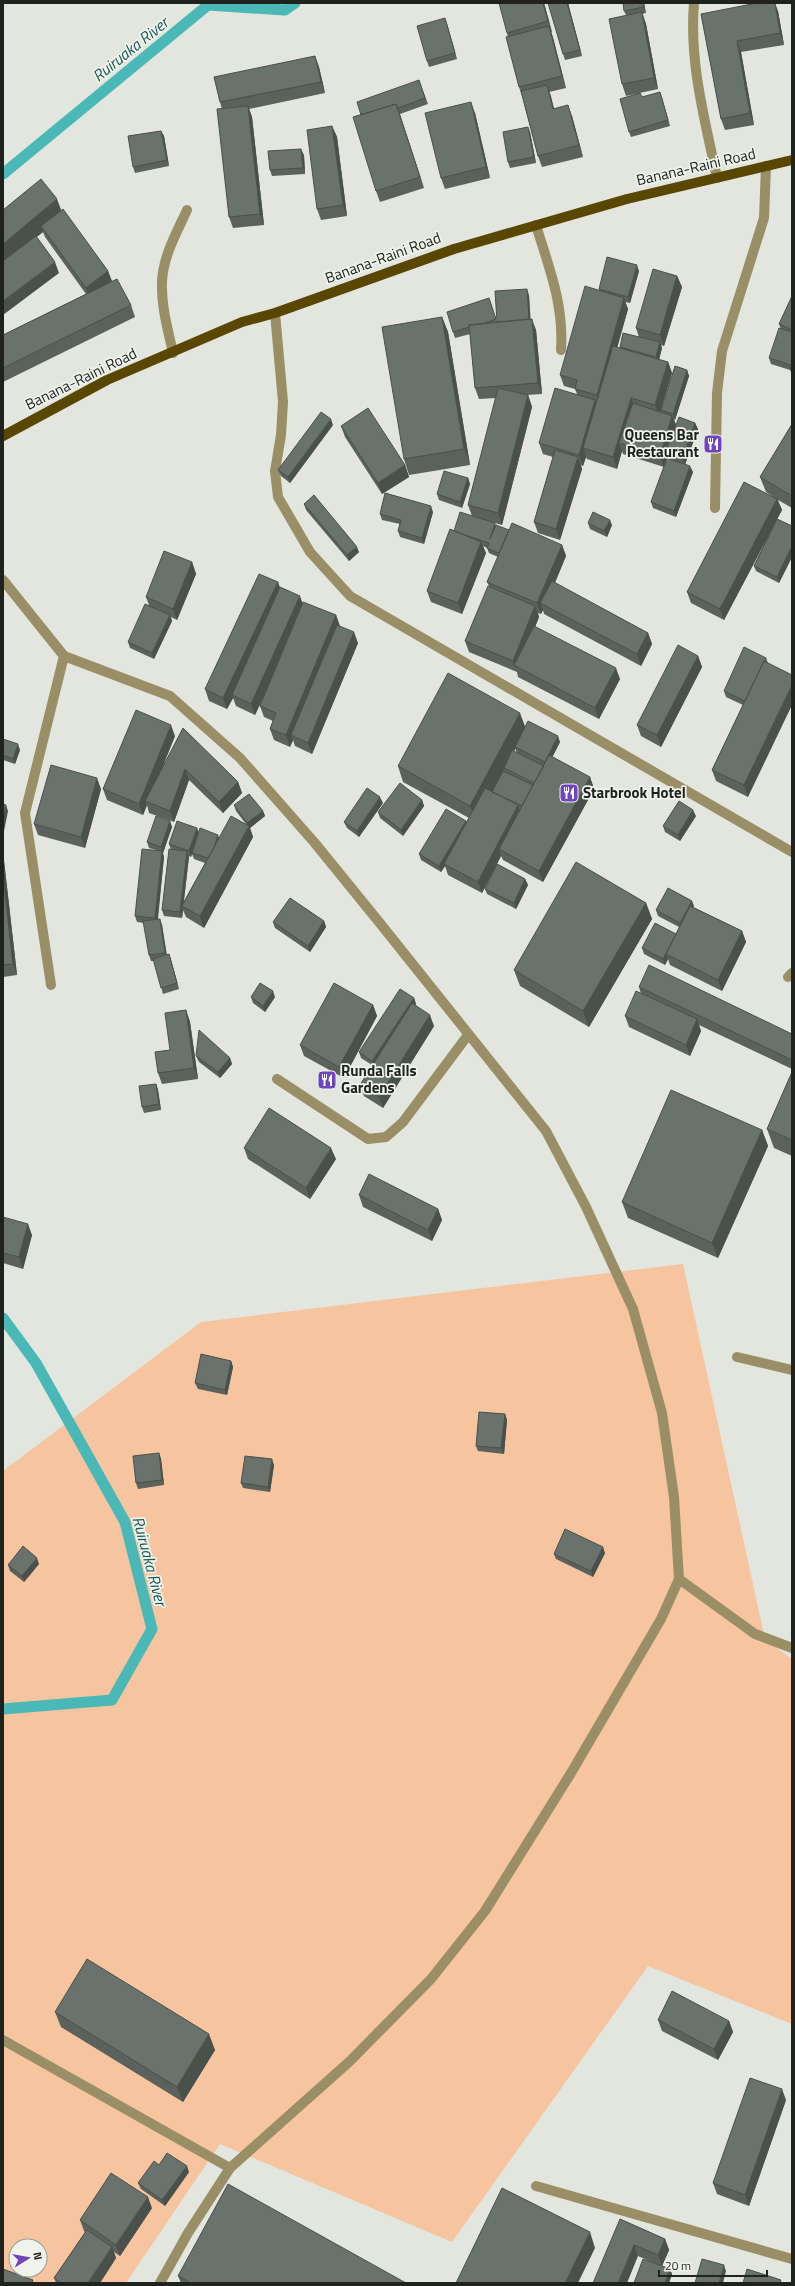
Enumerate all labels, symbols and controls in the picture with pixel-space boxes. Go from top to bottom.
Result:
water label: Ruiruaka River [87,10,175,87]
street label: Banana-Raini Road [634,142,758,191]
street label: Banana-Raini Road [322,226,444,289]
street label: Banana-Raini Road [21,342,140,416]
place label: Queens Bar Restaurant [625,423,700,463]
restaurant icon: Queens Bar Restaurant [702,433,724,455]
place label: Starbrook Hotel [583,781,686,804]
restaurant icon: Starbrook Hotel [558,782,580,804]
place label: Runda Falls Gardens [341,1059,417,1099]
restaurant icon: Runda Falls Gardens [316,1069,338,1091]
water label: Ruiruaka River [127,1514,174,1610]
north arrow [8,2238,48,2278]
text: N [29,2251,46,2261]
scale bar [659,2252,767,2278]
text: 20 m [665,2256,691,2275]

